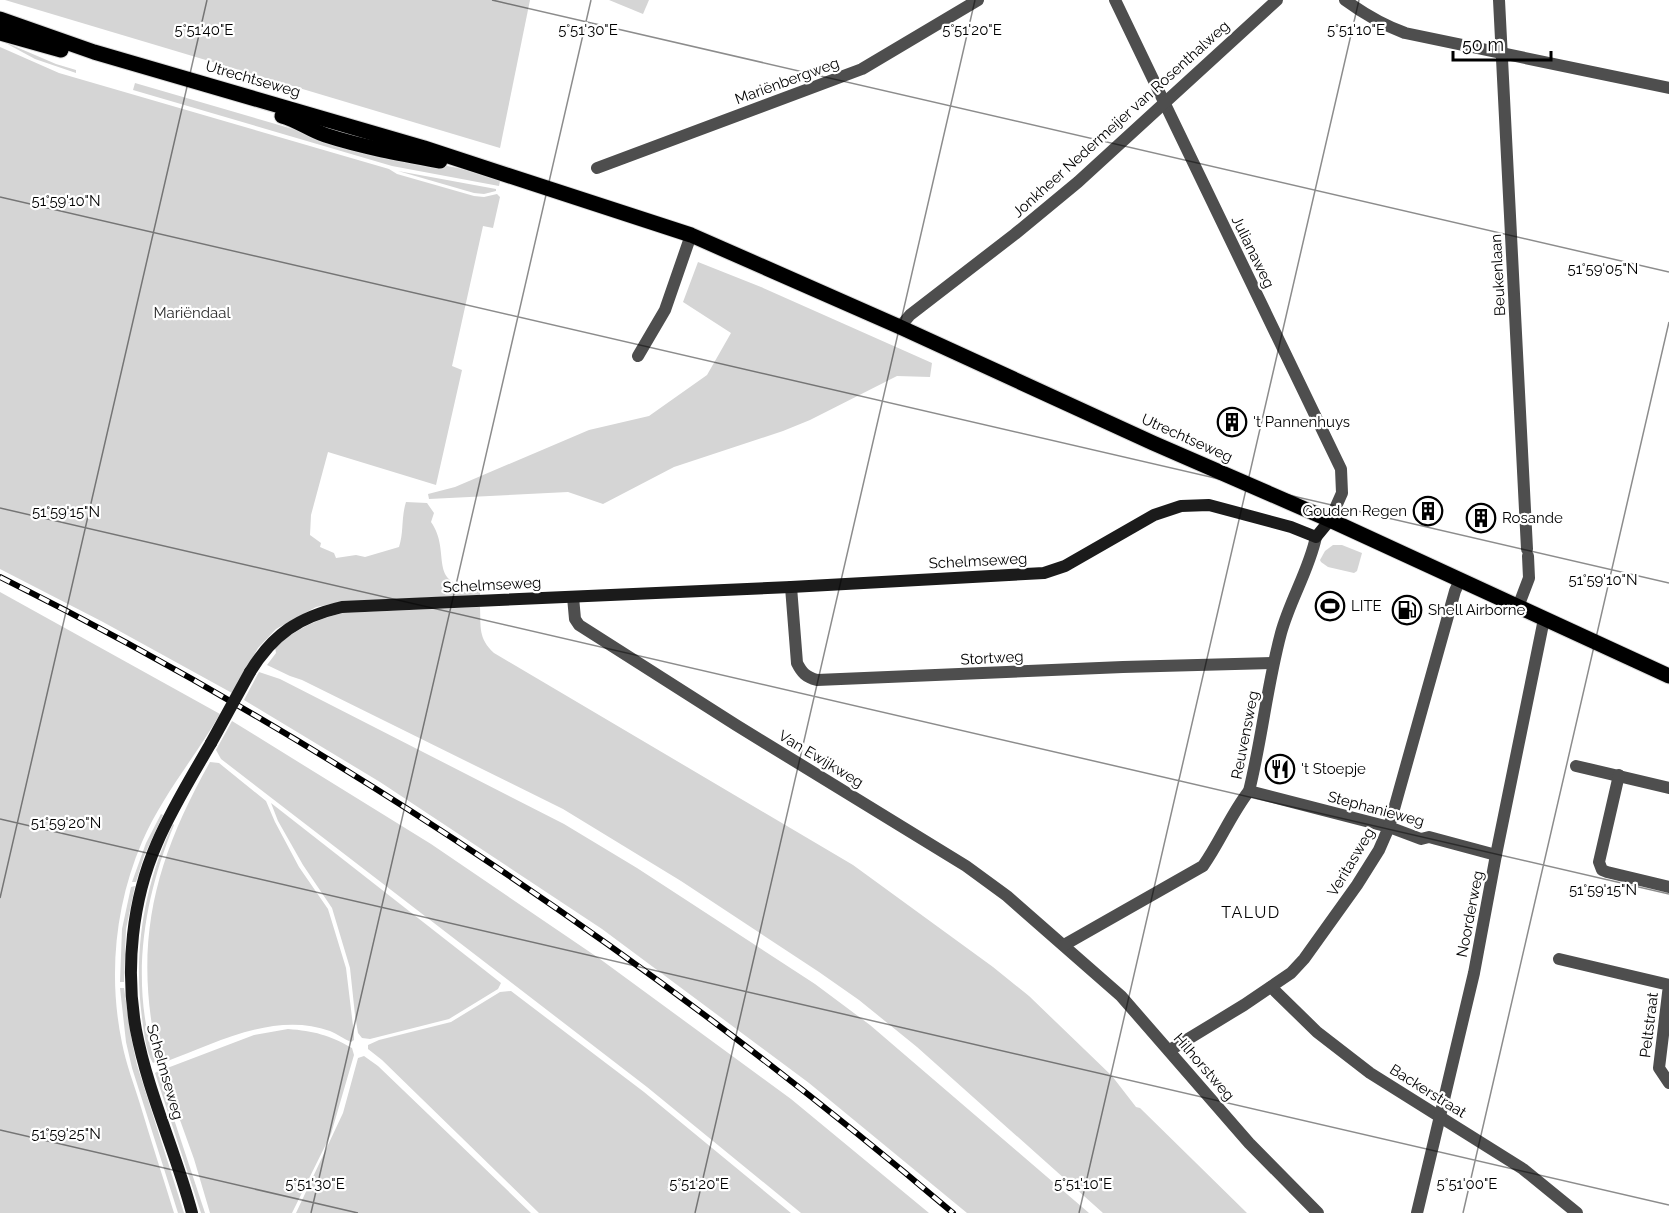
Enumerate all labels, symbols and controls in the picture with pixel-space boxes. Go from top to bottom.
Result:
street label: Jonkheer Nedermeijer van Rosenthalweg [1009,17,1233,221]
text: 5°51'40"E [175,21,233,39]
text: 5°51'30"E [558,21,618,39]
text: 5°51'20"E [942,21,1002,39]
text: 5°51'10"E [1327,21,1385,39]
scale bar [1453,24,1550,62]
text: 50 m [1462,34,1504,55]
street label: Mariënbergweg [732,54,842,108]
street label: Utrechtseweg [203,57,303,101]
text: 51°59'10"N [31,192,101,210]
street label: Julianaweg [1228,213,1278,291]
street label: Beukenlaan [1487,234,1509,316]
text: 51°59'05"N [1568,260,1638,278]
park label: Mariëndaal [153,304,231,322]
building icon: 't Pannenhuys [1216,406,1248,438]
street label: Utrechtseweg [1139,410,1235,466]
place label: 't Pannenhuys [1253,413,1350,431]
building icon: Gouden Regen [1412,495,1444,527]
place label: Gouden Regen [1303,502,1407,520]
building icon: Rosande [1465,502,1497,534]
text: 51°59'15"N [32,503,100,521]
place label: Rosande [1502,509,1563,527]
street label: Schelmseweg [928,549,1028,573]
text: 51°59'10"N [1568,571,1638,589]
street label: Schelmseweg [442,573,542,597]
sports icon: LITE [1314,590,1346,622]
fuel station icon: Shell Airborne [1391,594,1423,626]
place label: LITE [1351,597,1382,615]
place label: Shell Airborne [1428,601,1526,619]
street label: Stortweg [960,647,1024,669]
street label: Reuvensweg [1228,689,1262,781]
street label: Van Ewijkweg [775,727,867,791]
restaurant icon: 't Stoepje [1264,753,1296,785]
place label: 't Stoepje [1301,760,1366,778]
street label: Stephanieweg [1326,787,1426,831]
text: 51°59'20"N [31,814,101,832]
street label: Veritasweg [1324,824,1378,900]
street label: Noorderweg [1453,869,1487,959]
text: 51°59'15"N [1569,881,1637,899]
district label: TALUD [1221,903,1281,922]
street label: Peltstraat [1636,991,1662,1059]
street label: Schelmseweg [143,1022,187,1122]
street label: Hilhorstweg [1170,1030,1238,1104]
street label: Backerstraat [1386,1060,1470,1122]
text: 51°59'25"N [31,1125,101,1143]
text: 5°51'30"E [285,1175,345,1193]
text: 5°51'20"E [669,1175,729,1193]
text: 5°51'10"E [1054,1175,1112,1193]
text: 5°51'00"E [1437,1175,1497,1193]

